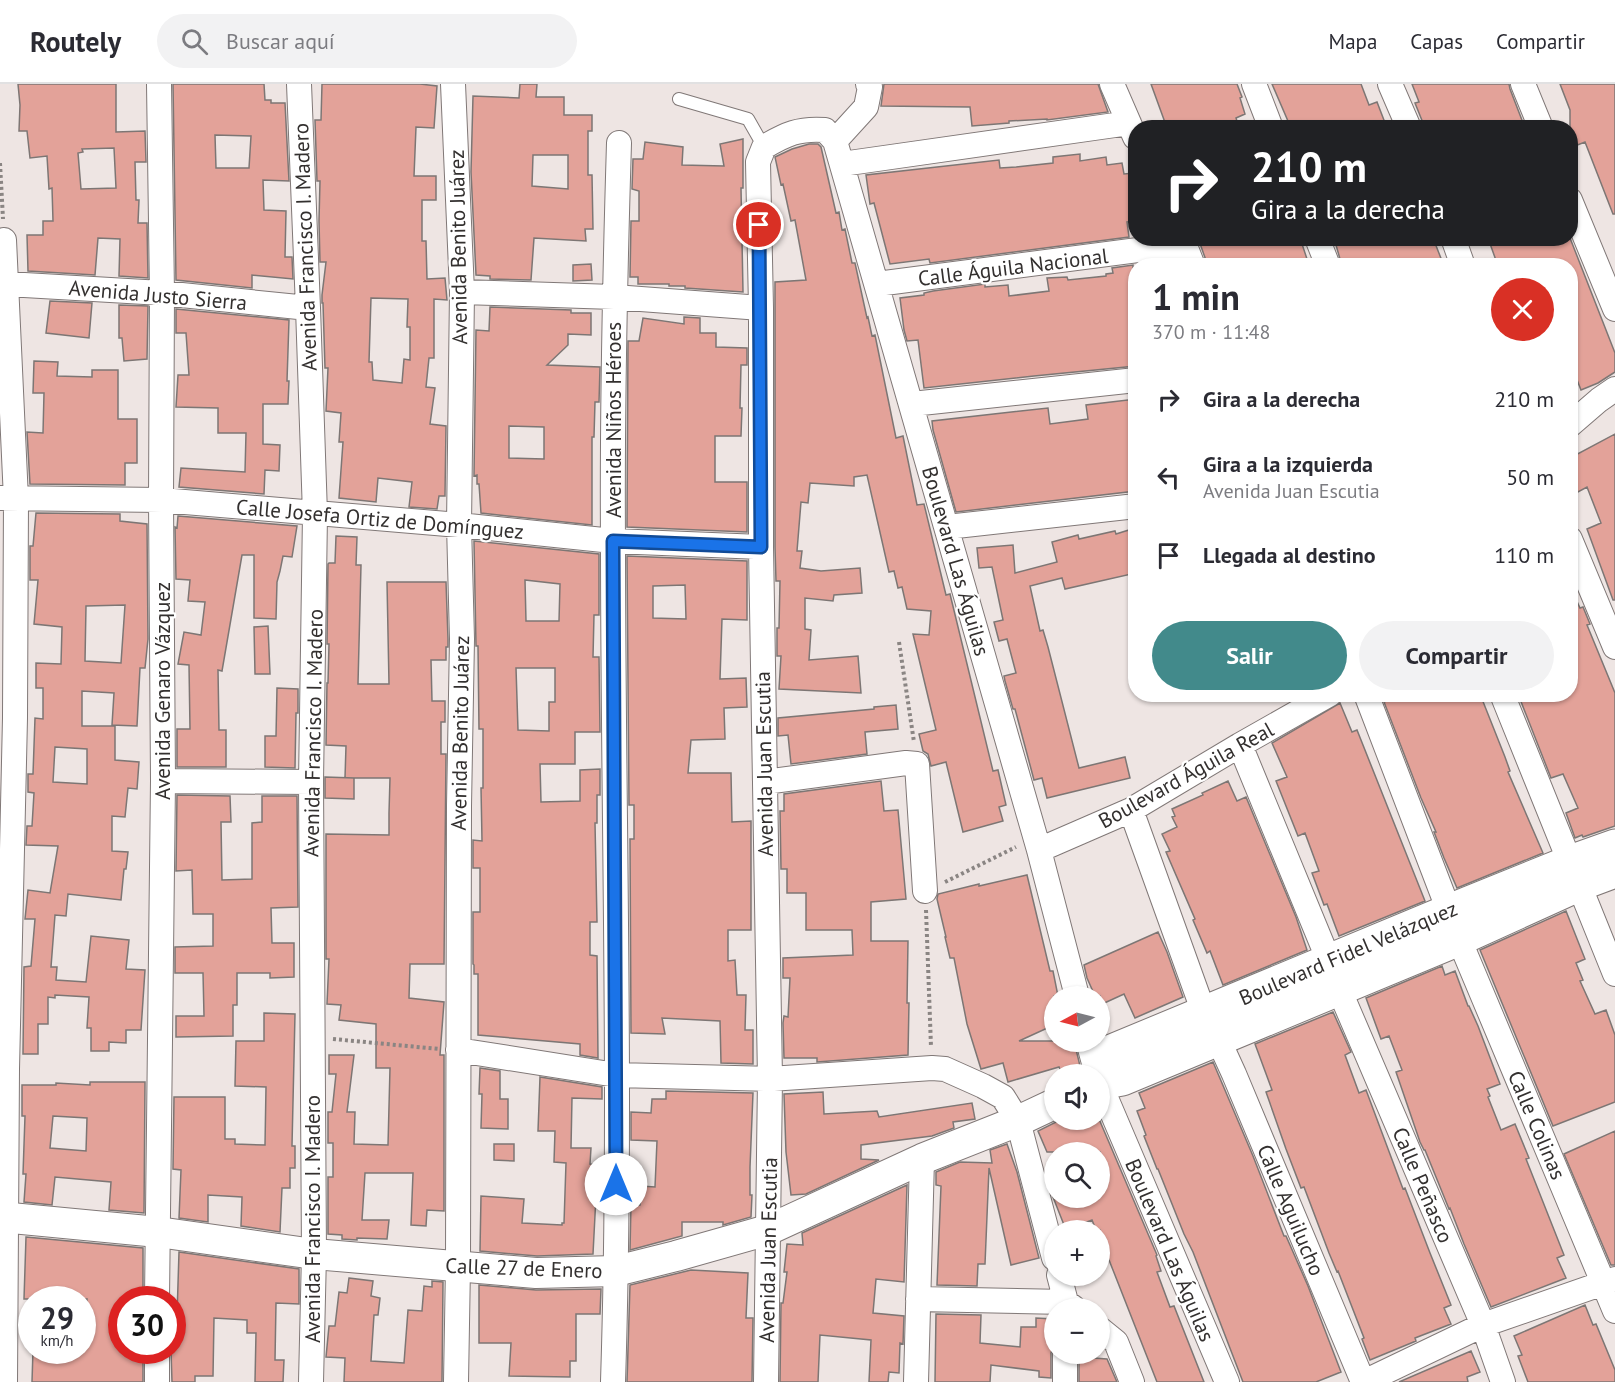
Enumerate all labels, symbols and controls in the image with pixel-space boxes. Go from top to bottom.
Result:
search box [157,14,577,68]
text: Routely [30,23,121,60]
icon: search [178,25,211,58]
text: Buscar aquí [226,27,335,55]
text: Mapa [1329,28,1377,55]
text: Capas [1410,28,1463,55]
text: Compartir [1496,28,1585,55]
street label: Avenida Francisco I. Madero [287,123,323,371]
text: 210 m [1251,139,1367,194]
icon: right [1152,144,1230,222]
street label: Avenida Benito Juárez [443,149,473,345]
text: Gira a la derecha [1251,192,1445,226]
pin [733,199,784,250]
icon: arrive [742,208,775,241]
street label: Calle Águila Nacional [916,242,1110,292]
text: 1 min [1152,273,1240,320]
street label: Avenida Justo Sierra [68,274,248,316]
button: close [1491,278,1554,341]
text: 370 m · 11:48 [1152,319,1270,345]
street label: Avenida Niños Héroes [600,322,627,518]
icon: right [1152,383,1185,416]
text: Gira a la derecha [1203,385,1360,413]
text: 210 m [1494,385,1554,413]
text: Gira a la izquierda [1203,450,1373,478]
icon: left [1152,461,1185,494]
street label: Boulevard Las Águilas [916,463,996,659]
text: 50 m [1506,463,1554,491]
text: Avenida Juan Escutia [1203,478,1380,504]
street label: Calle Josefa Ortiz de Domínguez [235,493,525,545]
icon: arrive [1152,539,1185,572]
text: Llegada al destino [1203,541,1376,569]
text: 110 m [1494,541,1554,569]
street label: Avenida Genaro Vázquez [149,582,176,800]
street label: Avenida Francisco I. Madero [297,609,329,857]
button: Salir [1152,621,1347,690]
button: Compartir [1359,621,1554,690]
street label: Avenida Benito Juárez [445,635,475,831]
street label: Avenida Juan Escutia [749,671,779,857]
street label: Boulevard Águila Real [1094,716,1278,834]
street label: Boulevard Fidel Velázquez [1235,895,1461,1011]
north arrow [1044,986,1110,1052]
map controls [1044,986,1110,1364]
button: sound [1044,1064,1110,1130]
street label: Calle Colinas [1502,1067,1572,1183]
street label: Avenida Francisco I. Madero [299,1095,326,1343]
street label: Calle Peñasco [1386,1123,1460,1247]
street label: Calle Aguilucho [1251,1140,1331,1280]
button: search [1044,1142,1110,1208]
position arrow [584,1152,648,1216]
street label: Boulevard Las Águilas [1119,1155,1221,1345]
street label: Avenida Juan Escutia [753,1157,783,1343]
button: + [1044,1220,1110,1286]
street label: Calle 27 de Enero [445,1252,603,1284]
speed limit sign: 30 [108,1286,186,1364]
text: 29 [40,1298,74,1337]
button: − [1044,1298,1110,1364]
text: km/h [41,1331,73,1350]

